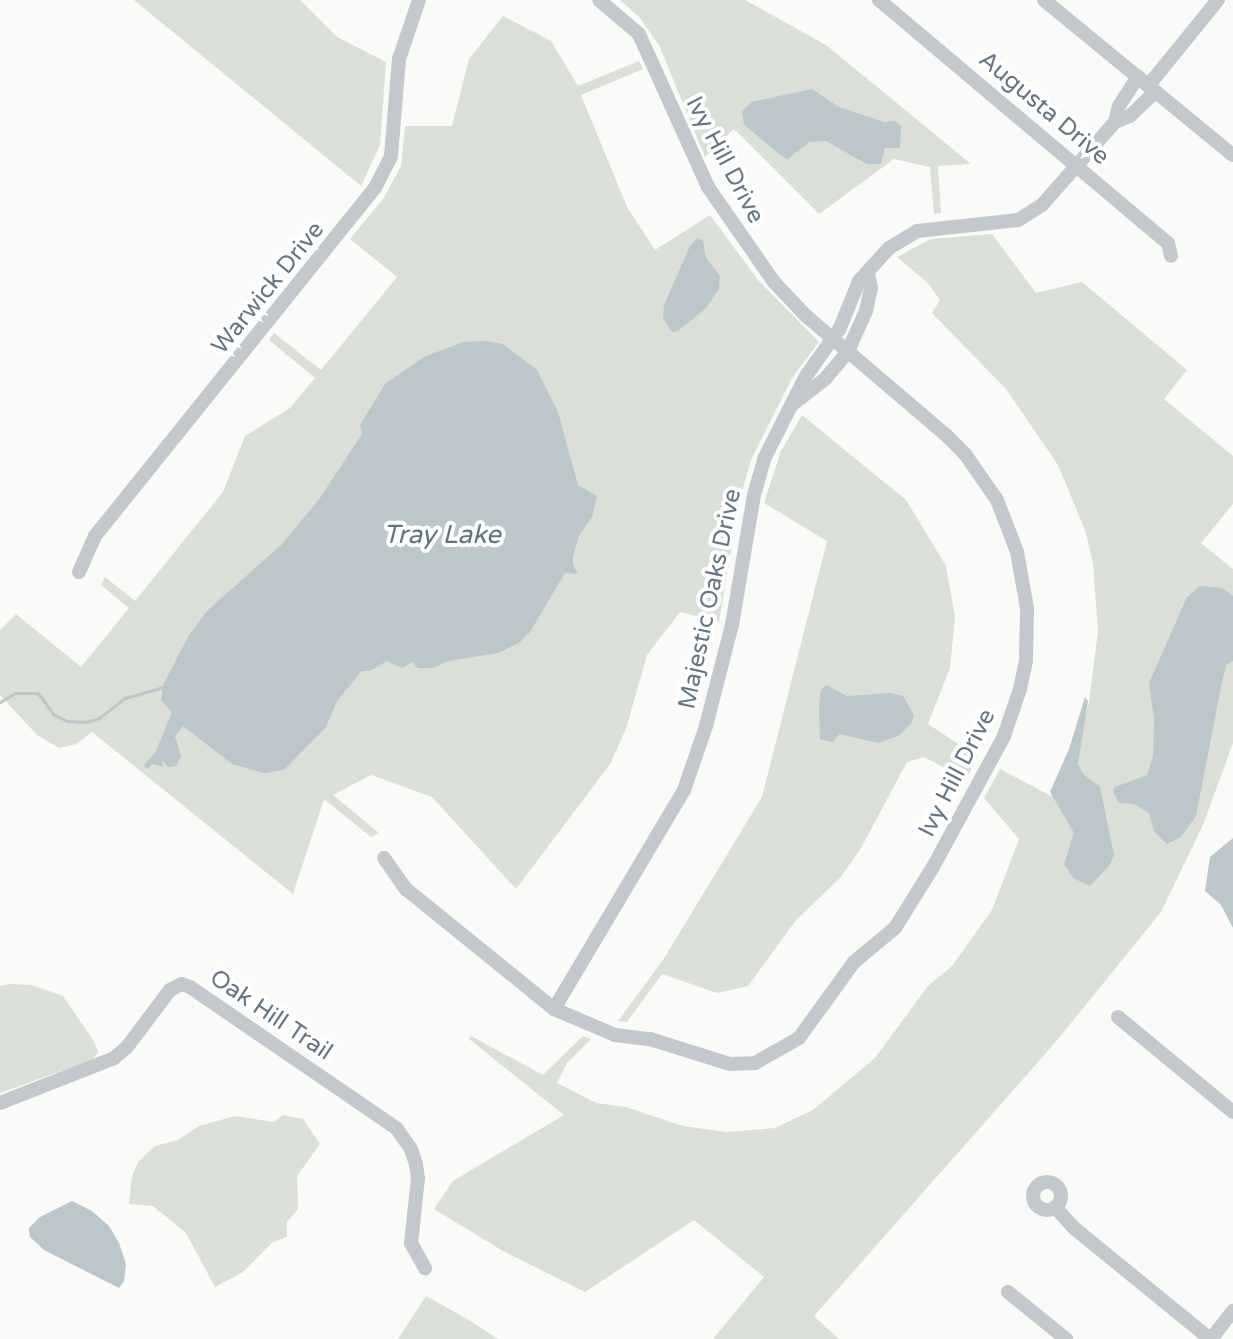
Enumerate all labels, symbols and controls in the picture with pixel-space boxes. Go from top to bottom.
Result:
street label: Augusta Drive [973,45,1115,171]
street label: Ivy Hill Drive [680,92,770,228]
street label: Warwick Drive [206,216,330,360]
street label: Majestic Oaks Drive [673,486,747,712]
water label: Tray Lake [383,519,501,551]
street label: Ivy Hill Drive [912,704,1002,842]
street label: Oak Hill Trail [204,963,338,1067]

